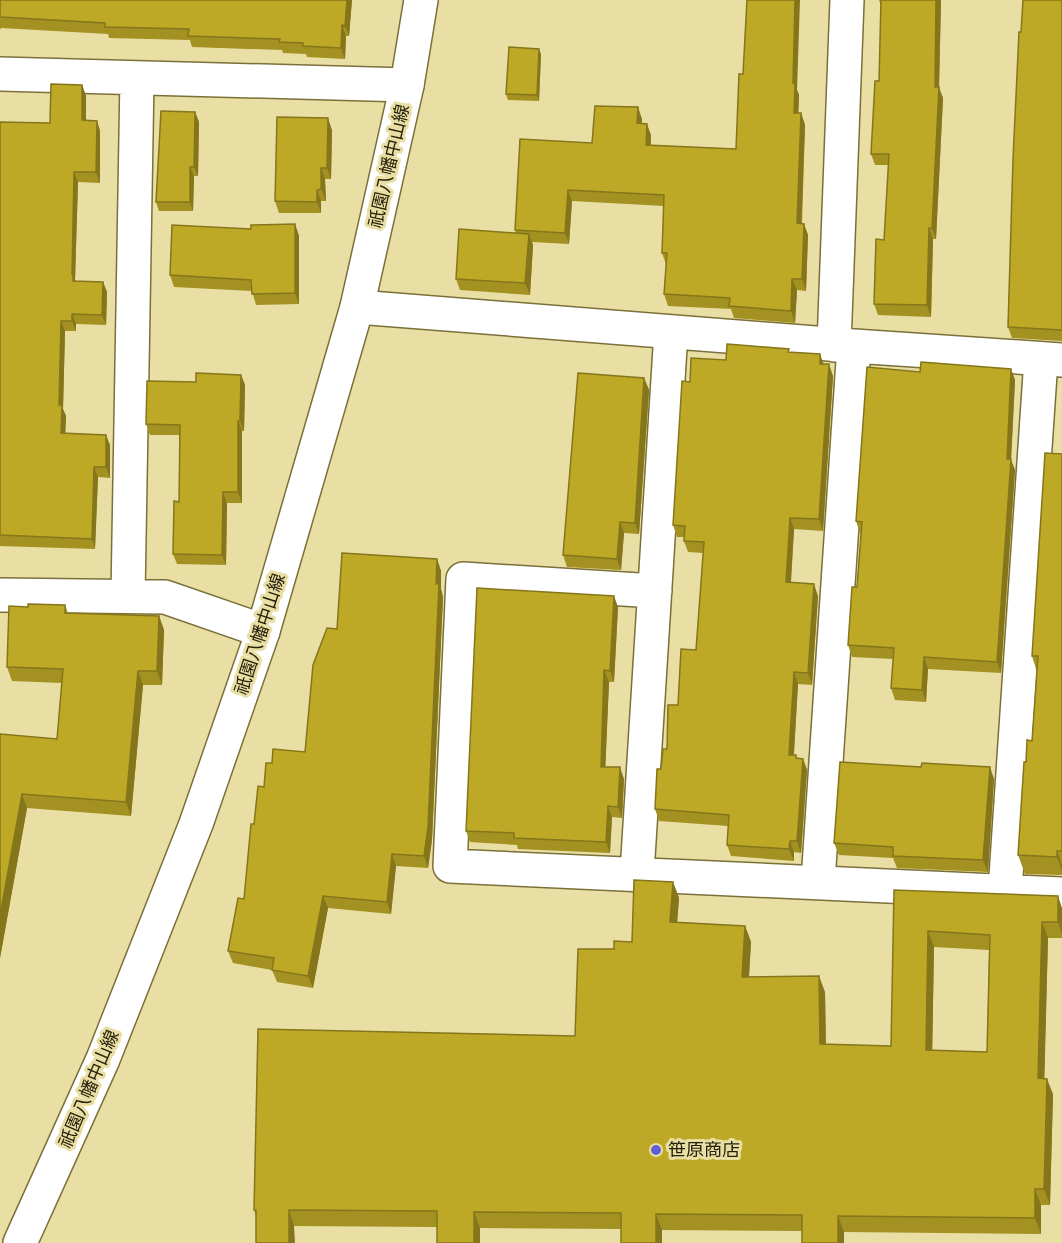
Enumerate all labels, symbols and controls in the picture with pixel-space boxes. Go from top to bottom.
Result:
street label: 祇園八幡中山線 [363,102,414,230]
street label: 祇園八幡中山線 [229,570,290,697]
street label: 祇園八幡中山線 [53,1026,124,1151]
place label: 笹原商店 [668,1138,740,1161]
marker: 笹原商店 [649,1143,663,1157]

